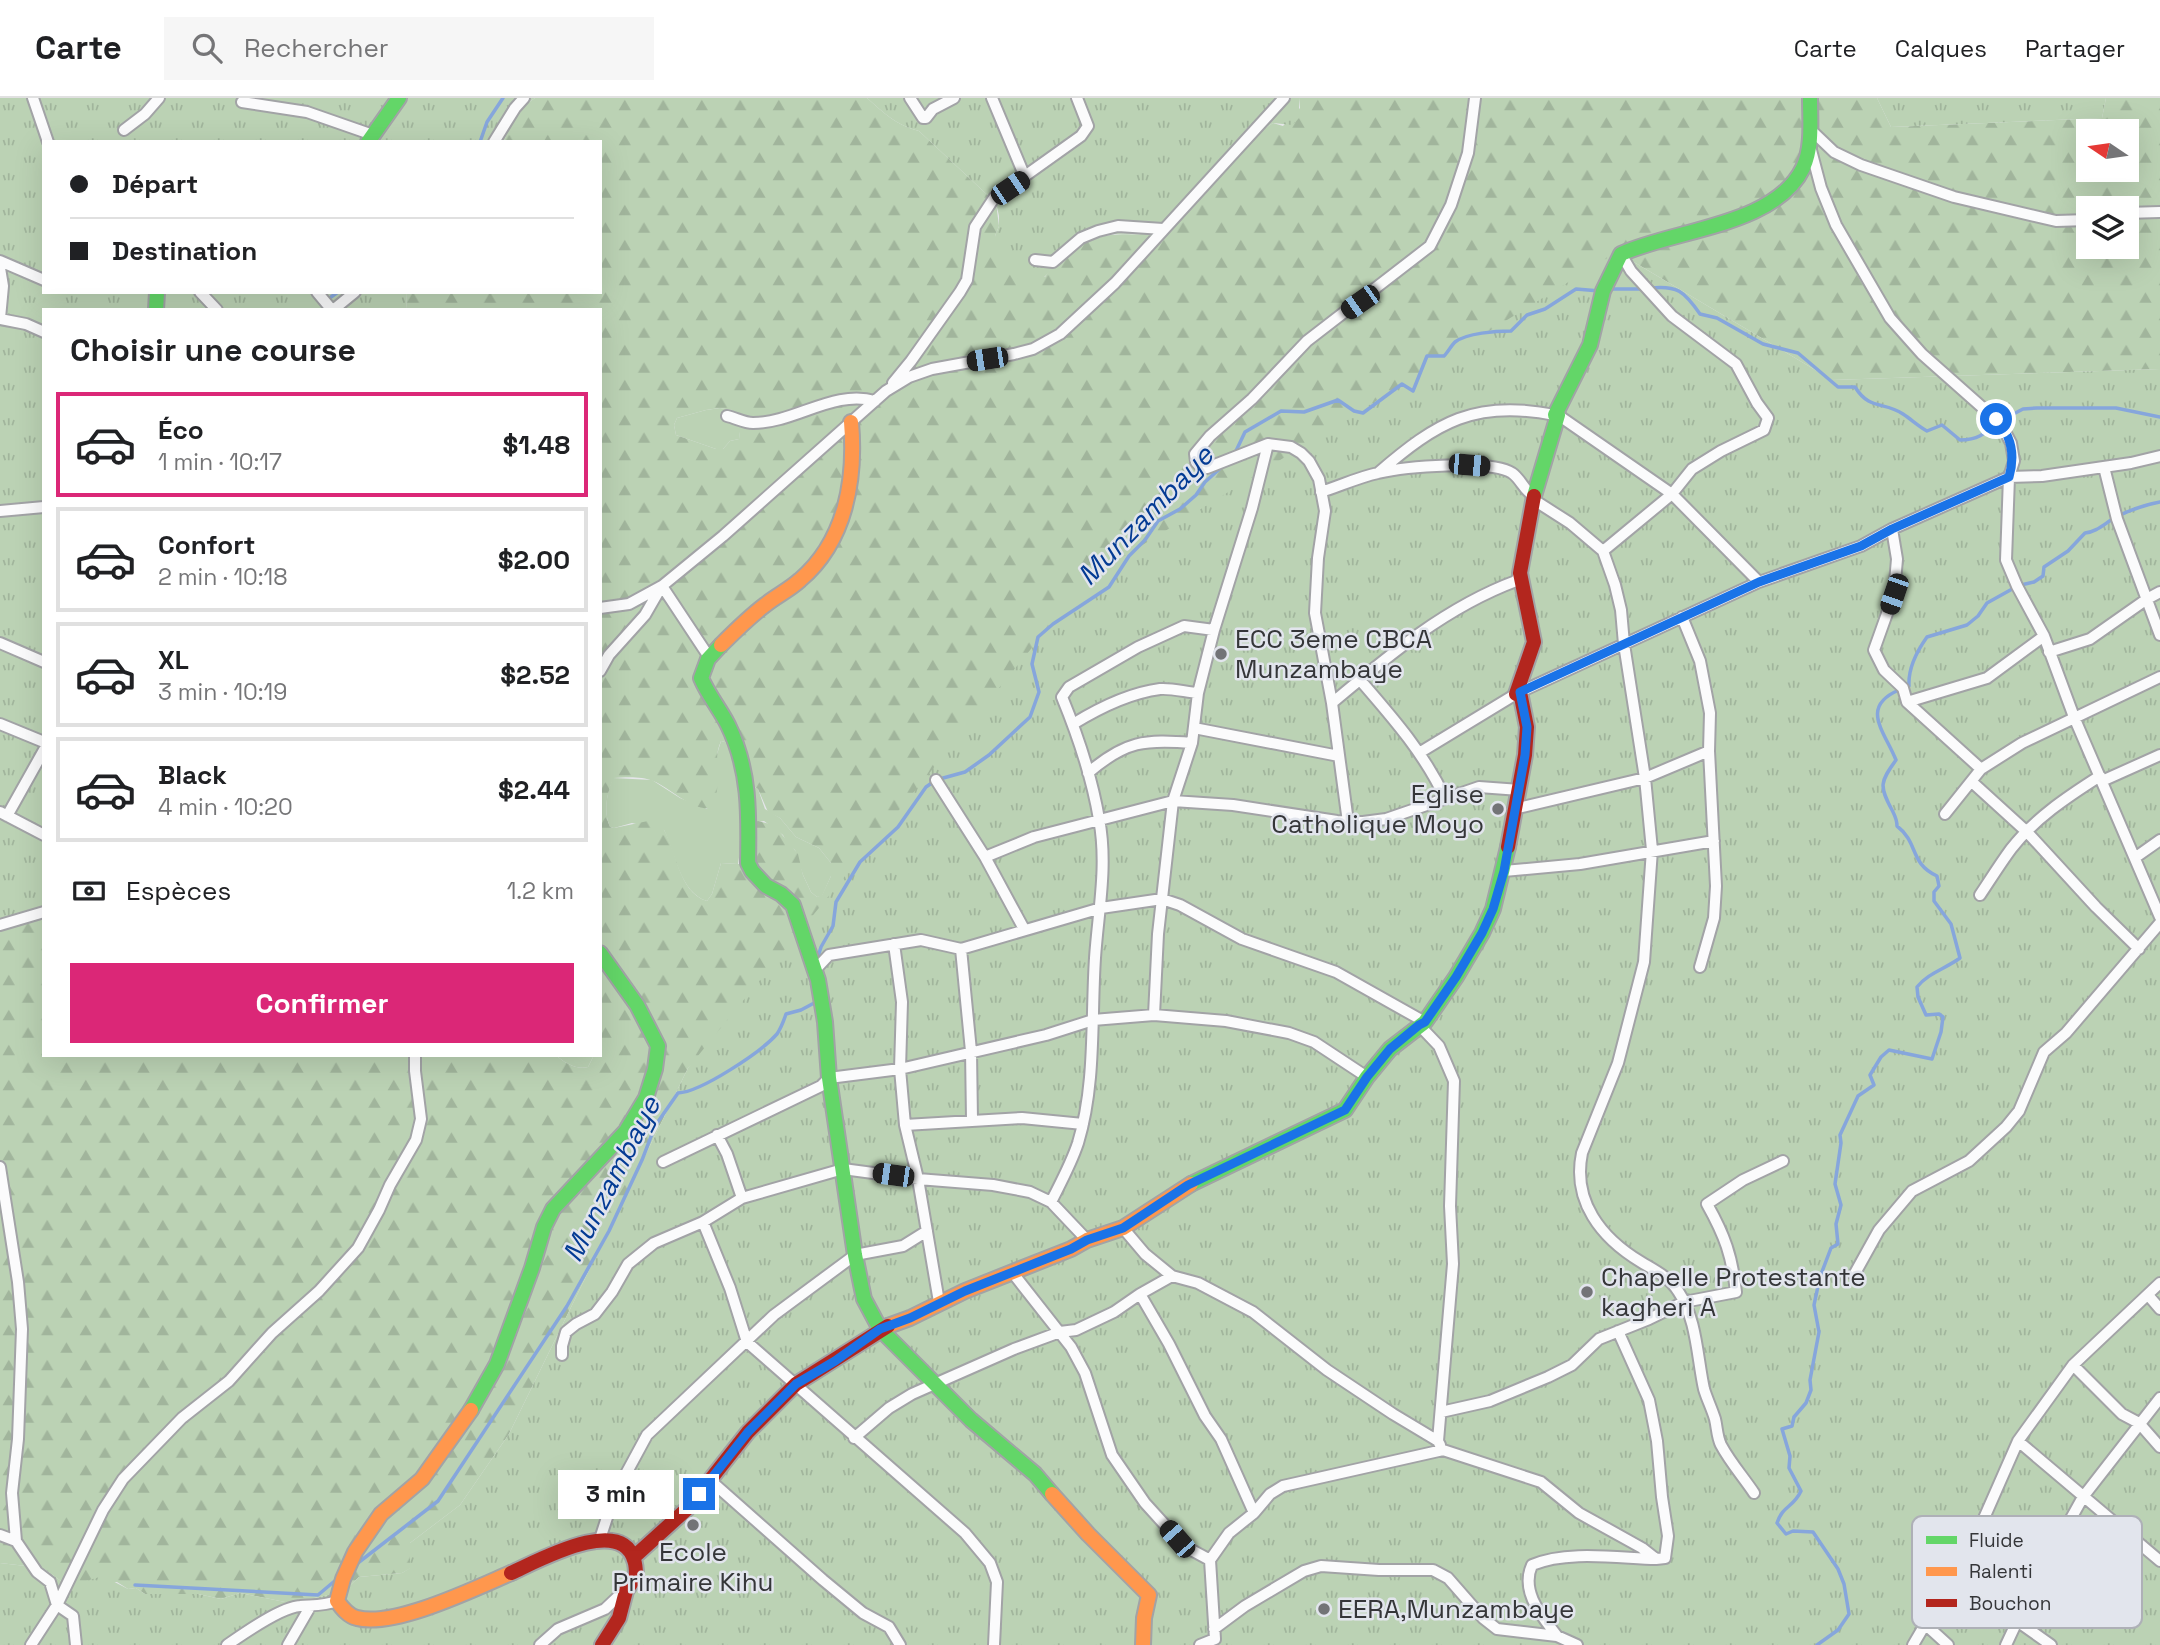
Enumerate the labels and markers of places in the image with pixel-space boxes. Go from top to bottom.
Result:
place label: ECC 3eme CBCA Munzambaye [1235,622,1432,686]
marker: ECC 3eme CBCA Munzambaye [1213,646,1229,662]
place label: Eglise Catholique Moyo [1271,777,1484,841]
marker: Eglise Catholique Moyo [1490,801,1506,817]
place label: Chapelle Protestante kagheri A [1601,1260,1866,1324]
marker: Chapelle Protestante kagheri A [1579,1284,1595,1300]
marker: Ecole Primaire Kihu [685,1517,701,1533]
place label: Ecole Primaire Kihu [613,1535,773,1599]
place label: EERA,Munzambaye [1338,1592,1574,1626]
marker: EERA,Munzambaye [1316,1601,1332,1617]

